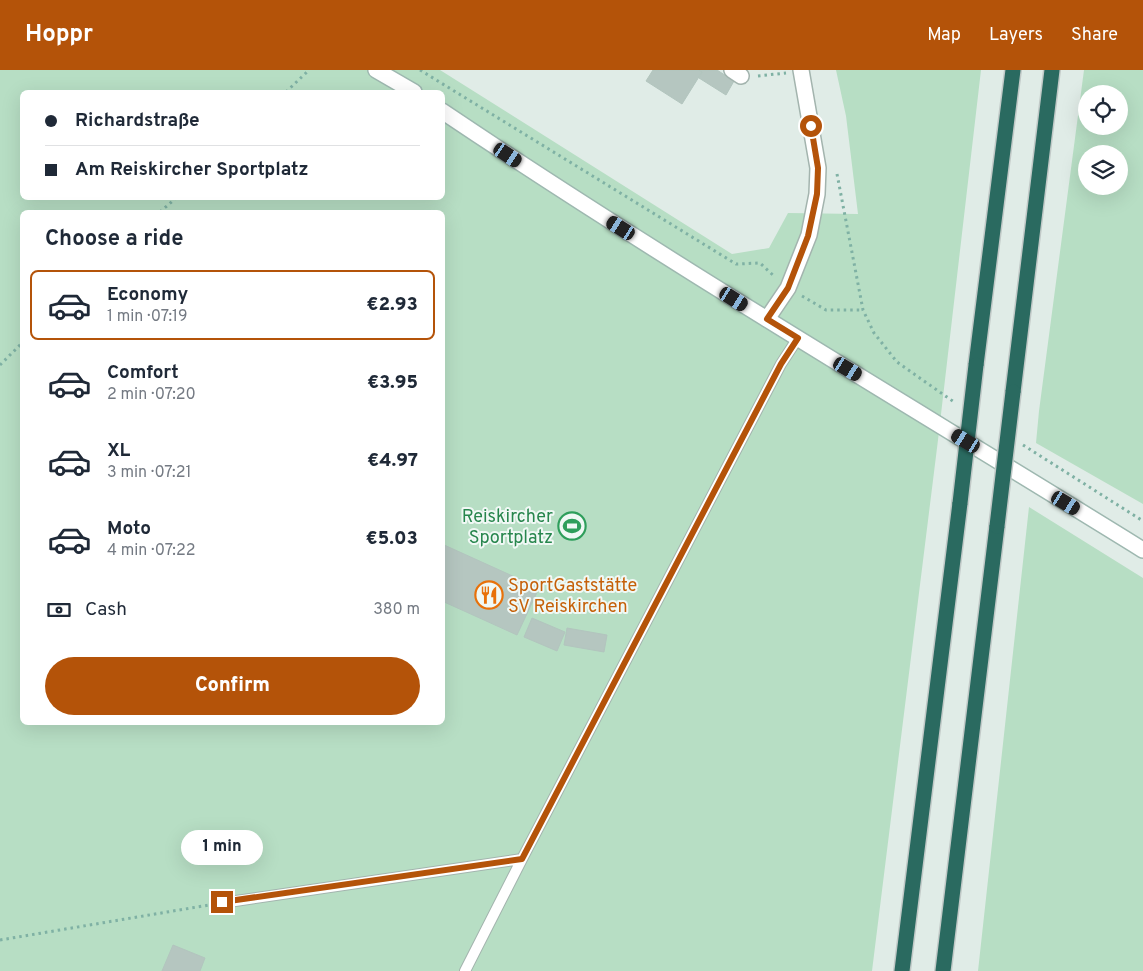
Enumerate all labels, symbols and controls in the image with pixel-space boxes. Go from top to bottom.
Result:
text: Hoppr [25,20,93,50]
text: Map [927,24,961,47]
text: Layers [989,24,1043,47]
text: Share [1071,24,1118,47]
map controls [1078,85,1128,195]
button: locate [1078,85,1128,135]
text: Richardstraße [75,109,200,133]
route start [800,115,822,137]
car [491,140,524,170]
button: layers [1078,145,1128,195]
text: Am Reiskircher Sportplatz [75,158,309,182]
car [604,214,637,242]
text: Choose a ride [45,226,183,253]
icon: car [47,283,92,328]
text: Economy [107,283,188,307]
car [717,285,750,313]
text: €2.93 [366,293,418,317]
text: 1 min · 07:19 [107,307,188,327]
car [831,355,864,383]
icon: car [47,361,92,406]
text: Comfort [107,361,179,385]
text: €3.95 [367,371,418,395]
text: 2 min · 07:20 [107,385,196,405]
car [949,427,982,455]
icon: car [47,439,92,484]
text: XL [107,439,130,463]
text: €4.97 [367,449,418,473]
text: 3 min · 07:21 [107,463,191,483]
car [1049,489,1082,517]
place label: Reiskircher Sportplatz [462,506,553,550]
sports icon: Reiskircher Sportplatz [557,511,587,541]
icon: car [47,517,92,562]
text: Moto [107,517,151,541]
text: €5.03 [366,527,418,551]
text: 4 min · 07:22 [107,541,196,561]
place label: SportGaststätte SV Reiskirchen [508,575,637,619]
restaurant icon: SportGaststätte SV Reiskirchen [474,580,504,610]
icon: cash [45,596,73,624]
text: Cash [85,598,127,622]
text: 380 m [373,600,420,620]
button: Confirm [45,657,420,715]
callout: 1 min [181,830,263,864]
text: 1 min [202,837,242,857]
route end [211,891,233,913]

